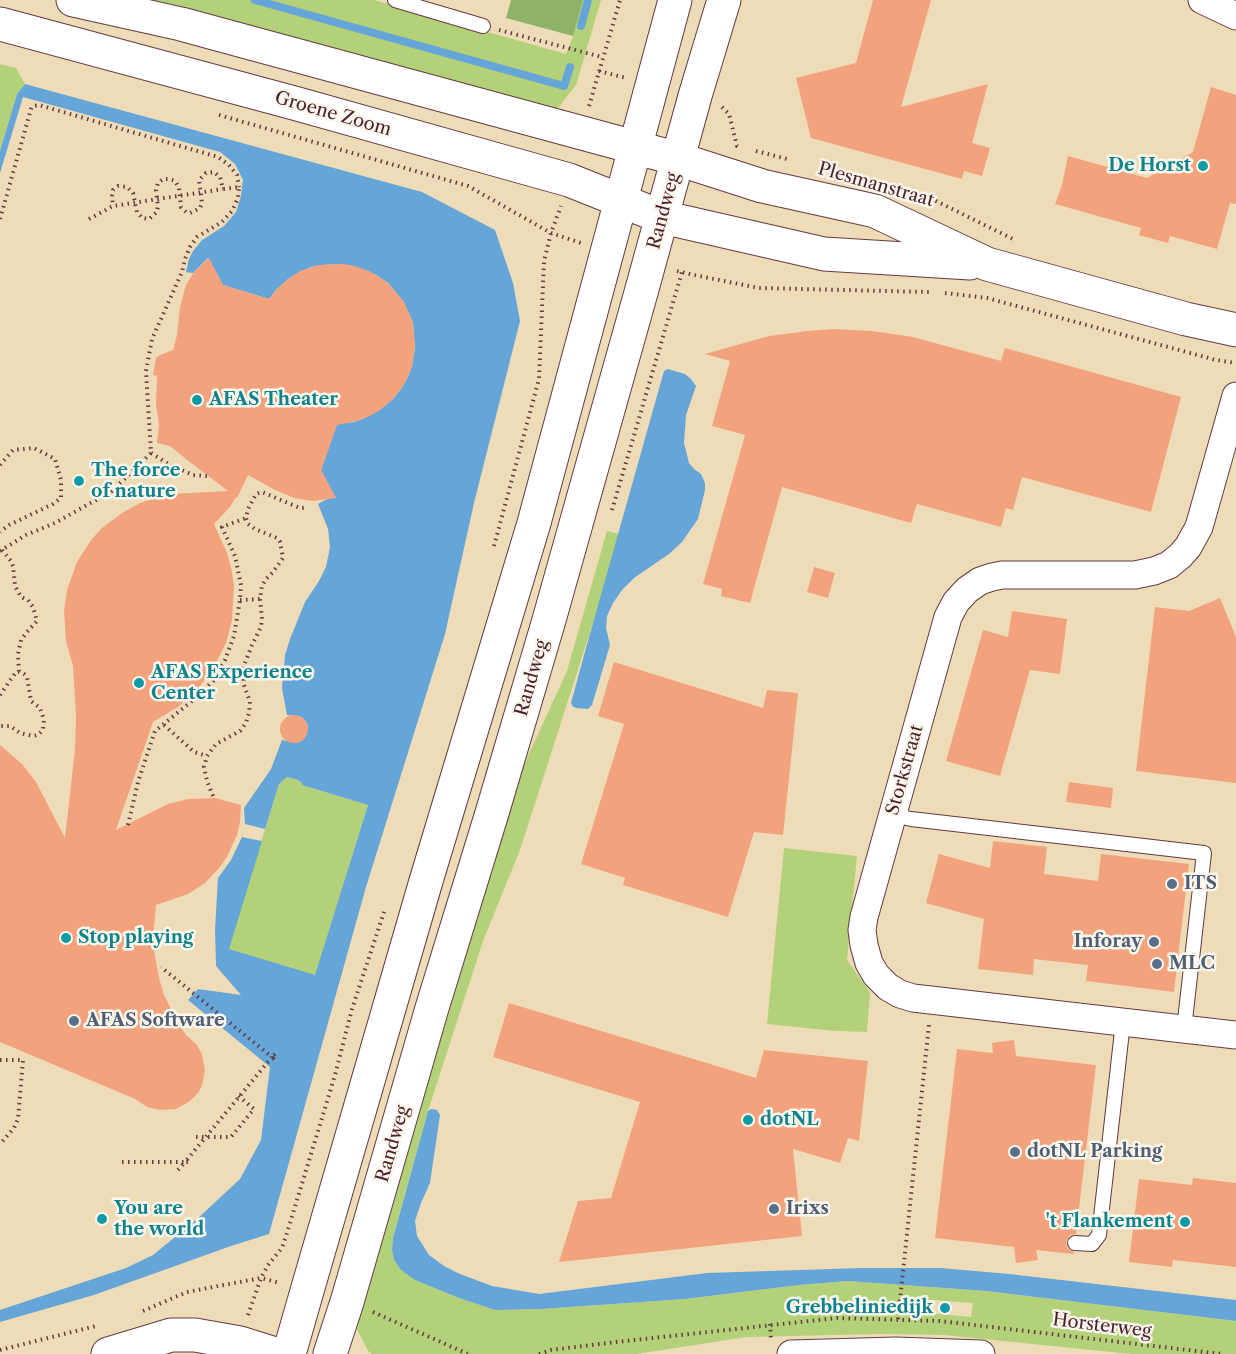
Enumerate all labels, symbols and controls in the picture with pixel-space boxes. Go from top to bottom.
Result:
street label: Groene Zoom [272,87,394,141]
place label: De Horst [1108,155,1191,177]
street label: Plesmanstraat [816,158,936,212]
marker: De Horst [1196,159,1210,173]
street label: Randweg [643,170,685,252]
place label: AFAS Theater [209,389,338,411]
marker: AFAS Theater [190,393,204,407]
place label: The force of nature [91,460,180,502]
marker: The force of nature [72,474,86,488]
street label: Randweg [511,637,553,719]
place label: AFAS Experience Center [151,662,313,704]
marker: AFAS Experience Center [132,676,146,690]
street label: Storkstraat [882,722,928,818]
place label: ITS [1184,873,1217,895]
marker: ITS [1165,877,1179,891]
place label: Stop playing [78,927,193,949]
marker: Stop playing [59,931,73,945]
place label: Inforay [1074,931,1142,953]
marker: Inforay [1147,935,1161,949]
place label: MLC [1169,953,1215,975]
marker: MLC [1150,957,1164,971]
place label: AFAS Software [86,1010,225,1032]
marker: AFAS Software [67,1014,81,1028]
street label: Randweg [372,1103,414,1185]
place label: dotNL [760,1109,819,1131]
marker: dotNL [741,1113,755,1127]
place label: dotNL Parking [1027,1141,1162,1163]
marker: dotNL Parking [1008,1145,1022,1159]
place label: You are the world [114,1198,204,1240]
place label: Irixs [786,1198,829,1220]
marker: Irixs [767,1202,781,1216]
place label: 't Flankement [1046,1211,1173,1233]
marker: You are the world [95,1212,109,1226]
marker: 't Flankement [1178,1215,1192,1229]
place label: Grebbeliniedijk [786,1297,933,1319]
marker: Grebbeliniedijk [938,1301,952,1315]
street label: Horsterweg [1051,1309,1153,1343]

